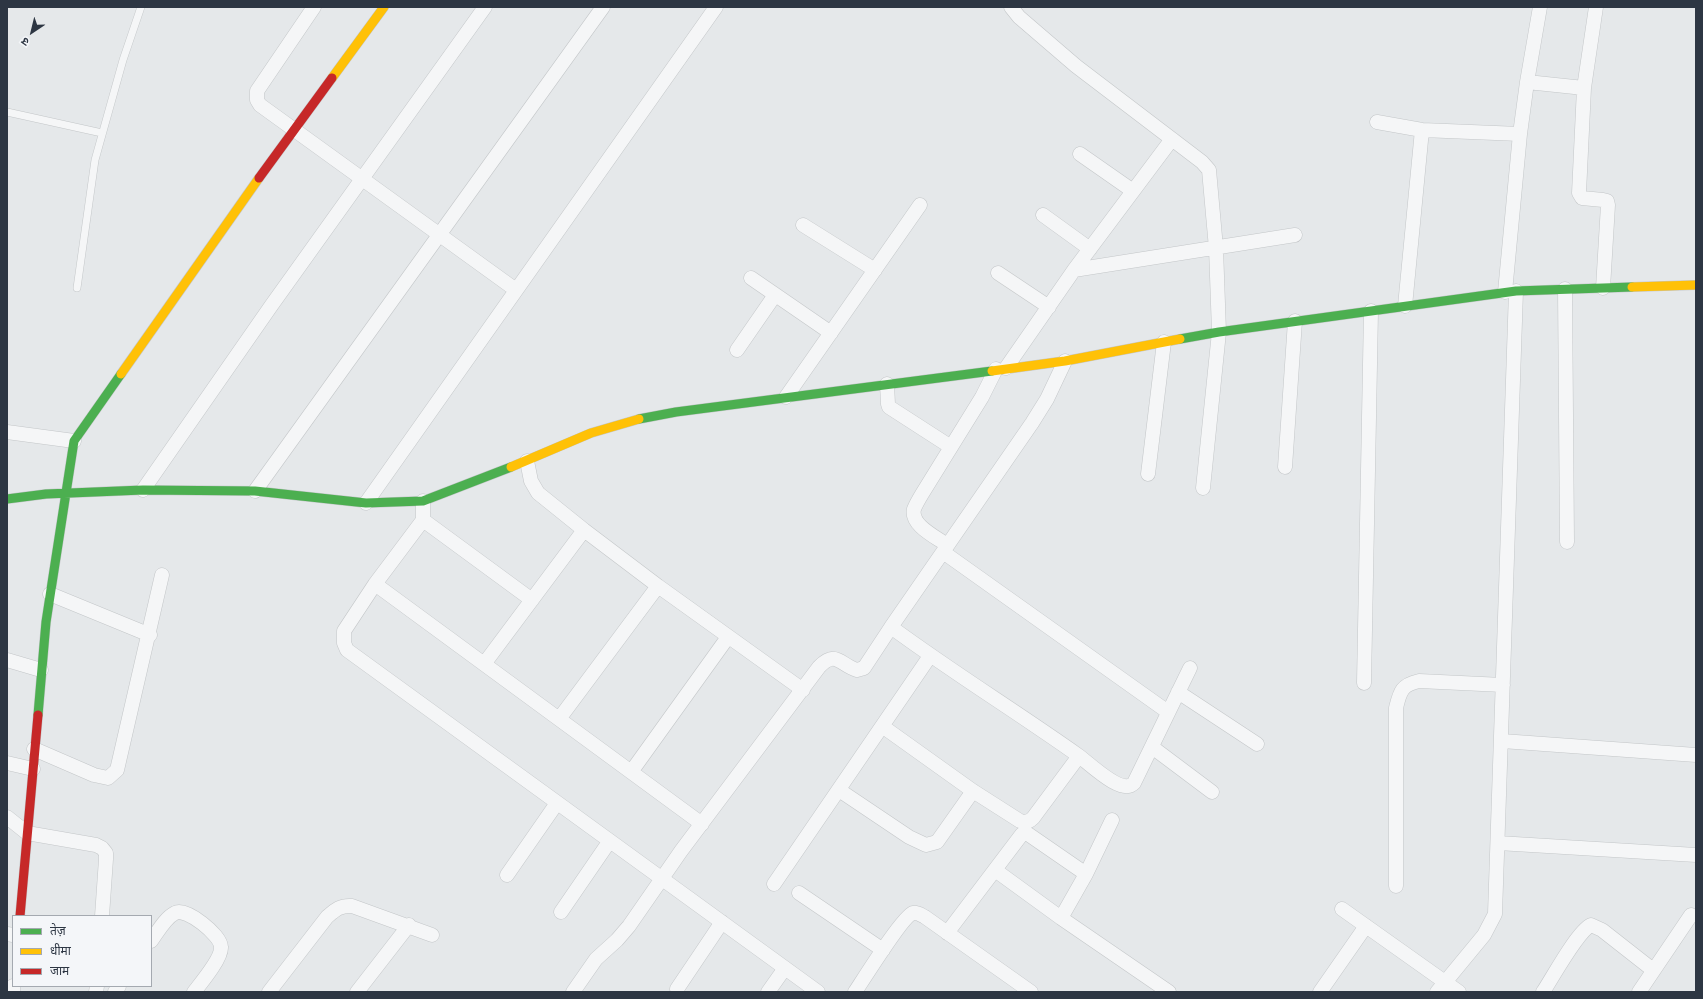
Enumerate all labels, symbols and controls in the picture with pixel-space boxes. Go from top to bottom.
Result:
north arrow [12,12,52,52]
text: उ [18,34,32,49]
legend [12,915,152,987]
text: तेज़ [50,923,66,938]
text: धीमा [50,943,71,958]
text: जाम [50,963,69,978]

